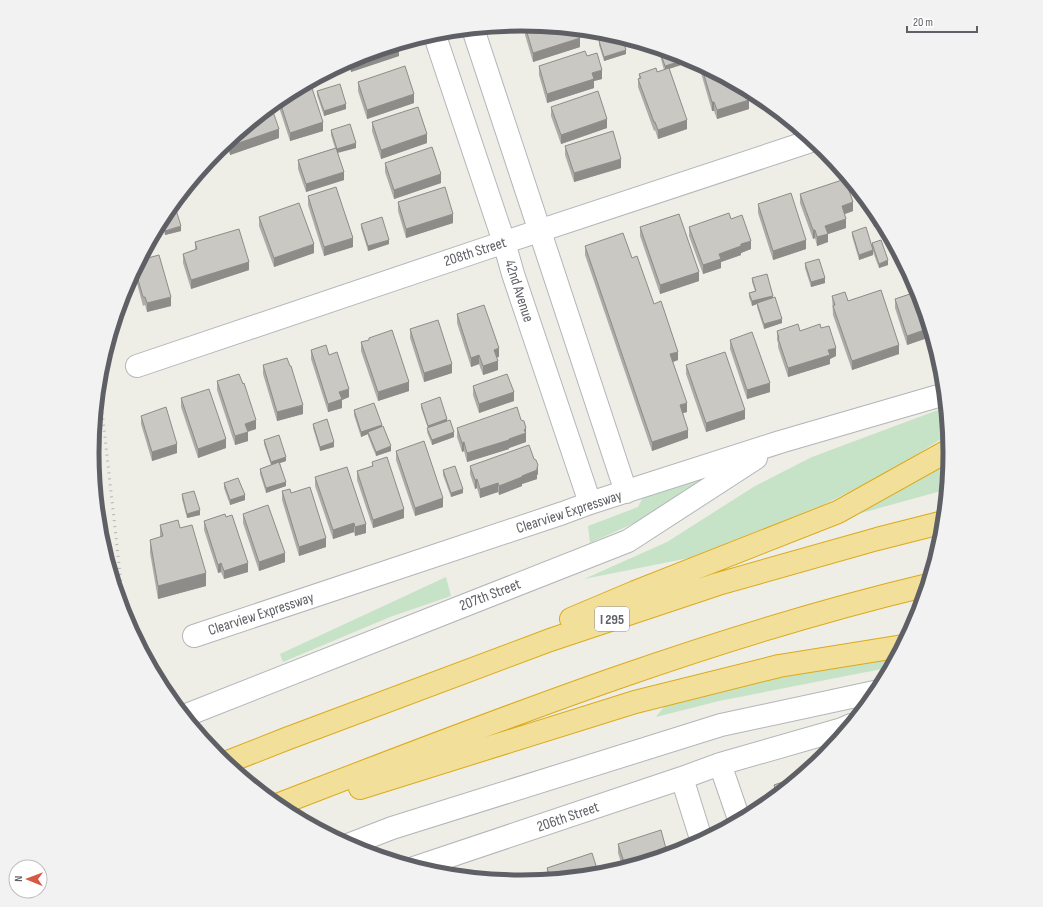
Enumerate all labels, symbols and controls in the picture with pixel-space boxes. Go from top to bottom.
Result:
scale bar [907,8,977,34]
text: 20 m [913,15,933,30]
street label: 208th Street [441,233,509,271]
street label: 42nd Avenue [500,258,538,324]
street label: Clearview Expressway [514,486,624,538]
street label: 207th Street [457,575,524,615]
street label: Clearview Expressway [206,588,316,640]
road number: I 295 [595,607,629,631]
street label: 206th Street [534,797,602,836]
north arrow [8,859,48,899]
text: N [12,876,25,882]

